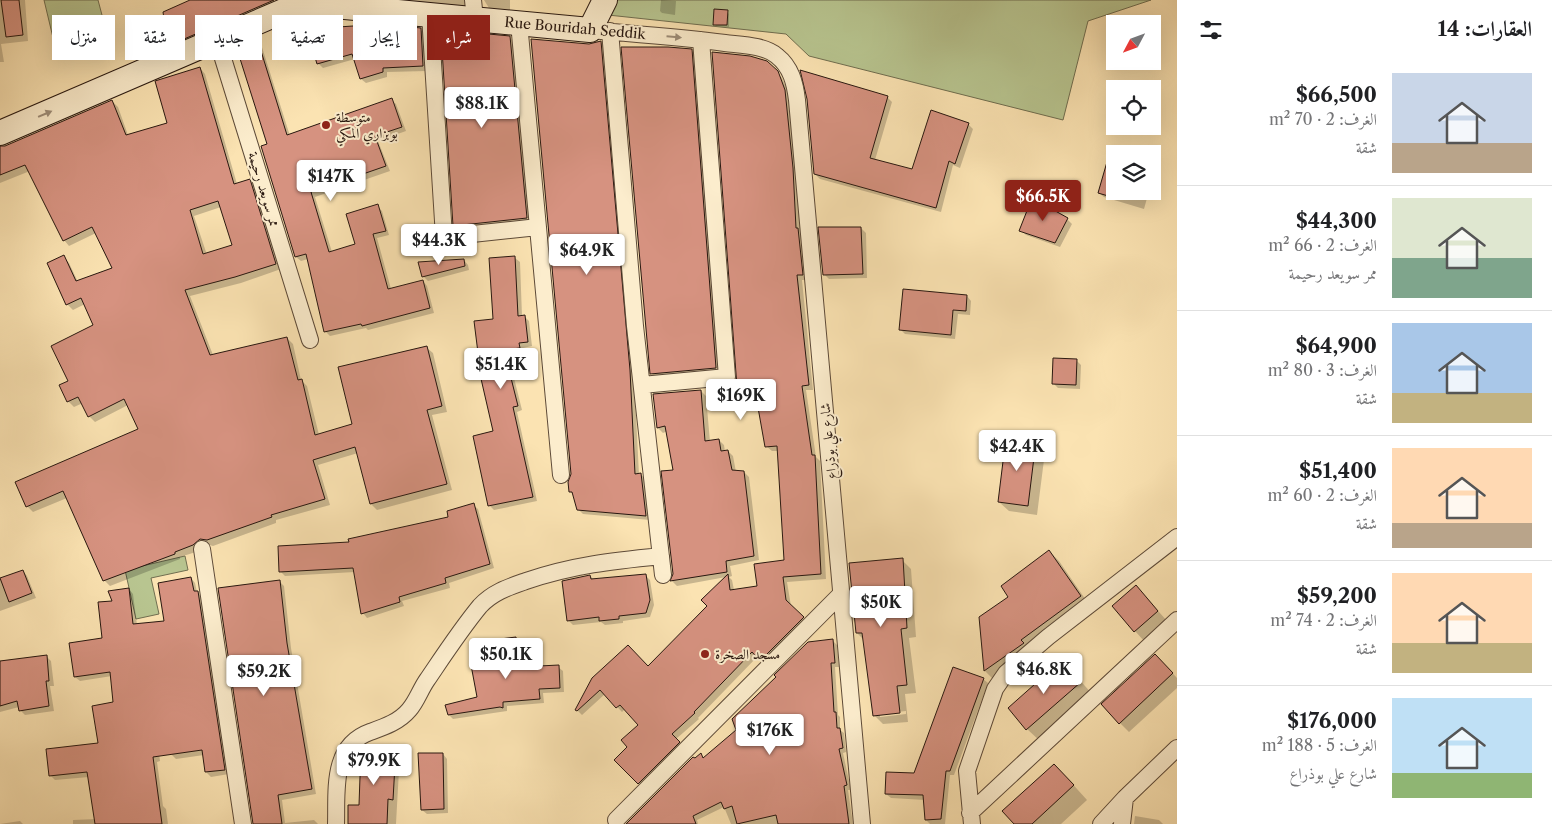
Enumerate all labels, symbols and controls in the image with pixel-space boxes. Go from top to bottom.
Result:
street label: Rue Bouridah Seddik [504,13,647,43]
chip: منزل [52,15,115,60]
chip: شقة [125,15,185,60]
chip: جديد [195,15,262,60]
chip: تصفية [272,15,343,60]
chip: إيجار [353,15,417,60]
chip: شراء [427,15,490,60]
north arrow [1106,15,1161,70]
map controls [1106,15,1161,200]
icon: filters [1197,16,1225,44]
text: العقارات: 14 [1438,16,1532,41]
one-way arrow [666,33,682,41]
button: locate [1106,80,1161,135]
text: $66,500 [1296,82,1377,107]
pin: $88.1K [441,86,523,129]
text: $88.1K [455,93,509,113]
icon: home [1432,93,1492,153]
place label: متوسطة بوبزاري المكي [336,108,398,147]
text: الغرف: 2 · 70 m² [1269,109,1377,129]
one-way arrow [38,110,52,118]
marker: متوسطة بوبزاري المكي [320,119,332,131]
text: شقة [1356,137,1377,157]
button: layers [1106,145,1161,200]
street label: ممر سويعد رحيمة [244,149,284,229]
pin: $147K [296,160,366,202]
text: $147K [308,166,354,186]
pin: $66.5K [1002,180,1084,222]
text: $66.5K [1016,186,1070,206]
text: $44,300 [1296,208,1377,233]
icon: home [1432,218,1492,278]
pin: $44.3K [398,224,480,266]
text: $44.3K [412,230,466,250]
pin: $64.9K [546,234,628,276]
text: الغرف: 2 · 66 m² [1268,235,1377,255]
text: $64.9K [560,240,614,260]
text: ممر سويعد رحيمة [1289,263,1377,283]
text: $64,900 [1296,333,1377,358]
icon: home [1432,343,1492,403]
pin: $51.4K [460,348,542,390]
text: $51.4K [475,354,527,374]
text: الغرف: 3 · 80 m² [1268,360,1377,380]
pin: $169K [706,378,776,421]
text: $169K [717,385,765,405]
text: شقة [1356,388,1377,408]
street label: شارع علي بوذراع [816,402,844,480]
pin: $42.4K [976,430,1058,472]
text: $42.4K [990,436,1044,456]
text: $51,400 [1299,458,1377,483]
icon: home [1432,468,1492,528]
text: الغرف: 2 · 60 m² [1267,485,1377,505]
text: شقة [1356,513,1377,533]
text: $59,200 [1297,583,1377,608]
pin: $50K [851,586,911,628]
text: $50K [861,592,901,612]
icon: home [1432,593,1492,653]
text: الغرف: 2 · 74 m² [1270,610,1377,630]
pin: $50.1K [465,638,547,680]
text: شقة [1356,638,1377,658]
text: $50.1K [480,644,532,664]
place label: مسجد الصخرة [715,645,780,663]
marker: مسجد الصخرة [699,648,711,660]
pin: $46.8K [1003,652,1085,695]
pin: $59.2K [223,654,305,697]
text: $46.8K [1016,659,1072,679]
text: $59.2K [237,661,291,681]
text: $176,000 [1287,708,1377,733]
pin: $176K [735,714,805,756]
icon: home [1432,718,1492,778]
text: $176K [747,720,793,740]
text: الغرف: 5 · 188 m² [1262,735,1377,755]
pin: $79.9K [333,744,415,786]
text: $79.9K [348,750,400,770]
text: شارع علي بوذراع [1290,763,1377,783]

